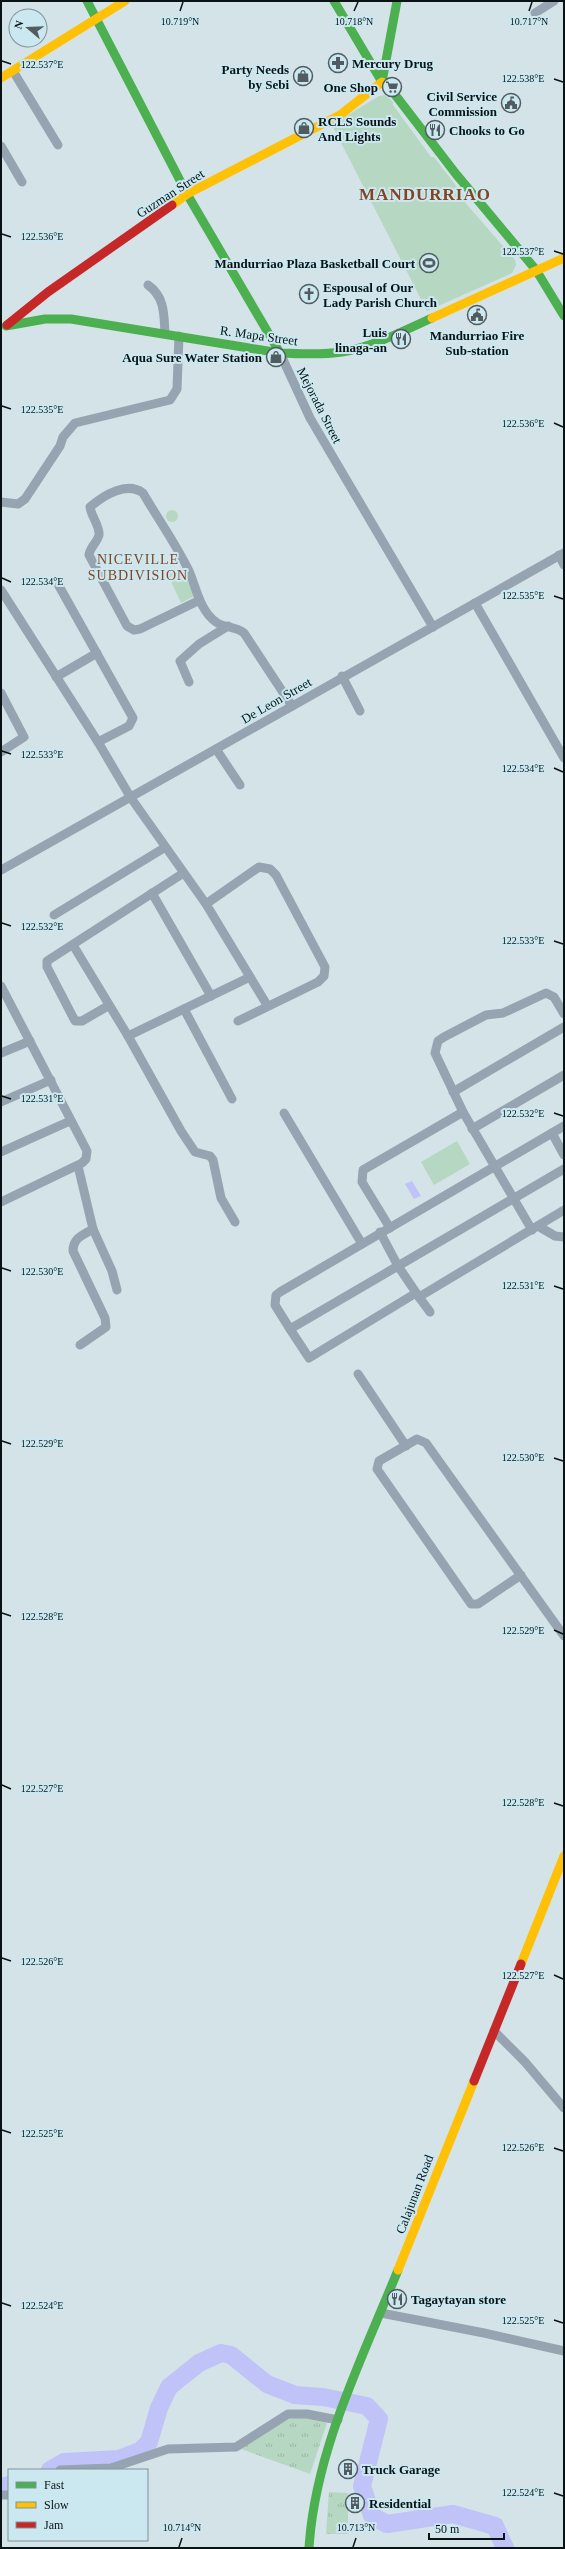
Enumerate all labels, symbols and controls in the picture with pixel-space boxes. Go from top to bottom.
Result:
north arrow [8,8,48,48]
text: 10.719°N [161,16,199,27]
text: 10.718°N [335,16,373,27]
text: 10.717°N [510,16,548,27]
text: N [12,19,26,30]
pharmacy icon: Mercury Drug [327,52,349,74]
place label: Mercury Drug [352,56,433,71]
text: 122.537°E [21,59,63,70]
place label: Party Needs by Sebi [221,62,289,92]
shop icon: Party Needs by Sebi [292,65,314,87]
text: 122.538°E [502,73,544,84]
supermarket icon: One Shop [381,76,403,98]
place label: One Shop [323,80,378,95]
place label: Civil Service Commission [427,89,498,119]
public building icon: Civil Service Commission [500,92,522,114]
place label: RCLS Sounds And Lights [318,114,396,144]
shop icon: RCLS Sounds And Lights [293,117,315,139]
restaurant icon: Chooks to Go [424,119,446,141]
place label: Chooks to Go [449,123,525,138]
street label: Guzman Street [134,166,207,221]
district label: MANDURRIAO [359,185,491,204]
text: 122.536°E [21,231,63,242]
text: 122.537°E [502,246,544,257]
sports icon: Mandurriao Plaza Basketball Court [418,252,440,274]
place label: Mandurriao Plaza Basketball Court [215,256,416,271]
place label: Espousal of Our Lady Parish Church [323,280,438,310]
church icon: Espousal of Our Lady Parish Church [298,283,320,305]
public building icon: Mandurriao Fire Sub-station [466,304,488,326]
street label: R. Mapa Street [219,323,299,348]
place label: Luis linaga-an [335,325,388,355]
restaurant icon: Luis linaga-an [390,328,412,350]
place label: Mandurriao Fire Sub-station [430,328,525,358]
shop icon: Aqua Sure Water Station [265,346,287,368]
place label: Aqua Sure Water Station [122,350,263,365]
street label: Mejorada Street [294,365,345,446]
text: 122.535°E [21,404,63,415]
text: 122.536°E [502,418,544,429]
district label: NICEVILLE SUBDIVISION [88,552,188,583]
text: 122.534°E [21,576,63,587]
text: 122.535°E [502,590,544,601]
street label: De Leon Street [238,674,314,727]
text: 122.533°E [21,749,63,760]
text: 122.534°E [502,763,544,774]
text: 122.532°E [21,921,63,932]
text: 122.533°E [502,935,544,946]
text: 122.531°E [21,1093,63,1104]
text: 122.532°E [502,1108,544,1119]
text: 122.530°E [21,1266,63,1277]
text: 122.531°E [502,1280,544,1291]
text: 122.529°E [21,1438,63,1449]
text: 122.530°E [502,1452,544,1463]
text: 122.528°E [21,1611,63,1622]
text: 122.529°E [502,1625,544,1636]
text: 122.527°E [21,1783,63,1794]
text: 122.528°E [502,1797,544,1808]
text: 122.526°E [21,1956,63,1967]
text: 122.527°E [502,1970,544,1981]
text: 122.525°E [21,2128,63,2139]
text: 122.526°E [502,2142,544,2153]
street label: Calajunan Road [393,2152,437,2236]
restaurant icon: Tagaytayan store [386,2288,408,2310]
place label: Tagaytayan store [411,2292,506,2307]
text: 122.524°E [21,2300,63,2311]
text: 122.525°E [502,2315,544,2326]
building icon: Truck Garage [337,2458,359,2480]
place label: Truck Garage [362,2462,440,2477]
legend [8,2469,148,2541]
text: Fast [44,2478,65,2492]
text: 122.524°E [502,2487,544,2498]
building icon: Residential [344,2492,366,2514]
place label: Residential [369,2496,432,2511]
text: Slow [44,2498,69,2512]
scale bar [429,2515,504,2541]
text: Jam [44,2518,64,2532]
text: 10.714°N [163,2522,201,2533]
text: 10.713°N [337,2522,375,2533]
text: 50 m [435,2522,460,2536]

